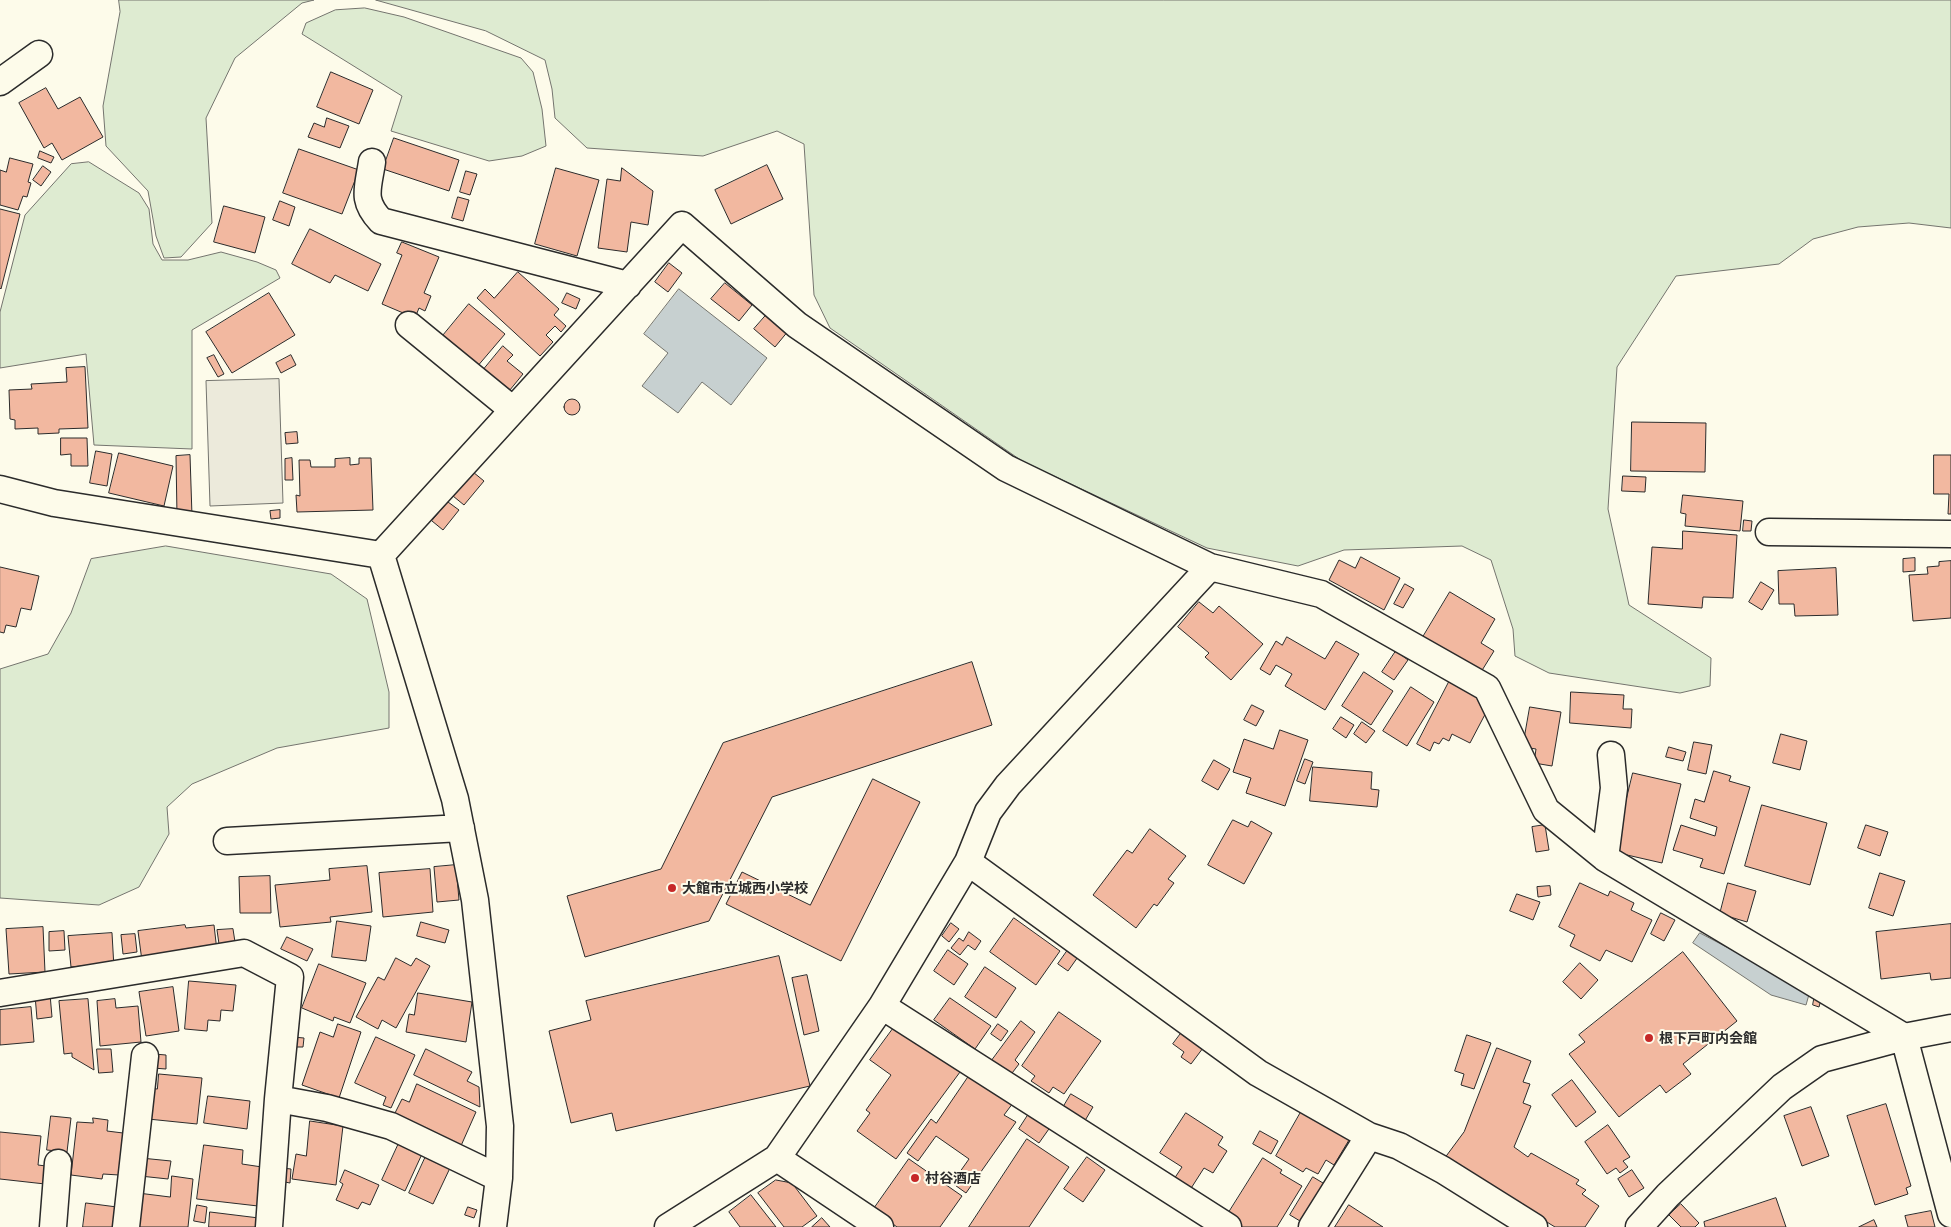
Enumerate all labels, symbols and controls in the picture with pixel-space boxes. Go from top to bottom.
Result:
place label: 大館市立城西小学校 [682,880,808,896]
marker: 大館市立城西小学校 [666,882,678,894]
place label: 根下戸町内会館 [1659,1030,1757,1046]
marker: 根下戸町内会館 [1643,1032,1655,1044]
place label: 村谷酒店 [925,1170,981,1186]
marker: 村谷酒店 [909,1172,921,1184]

